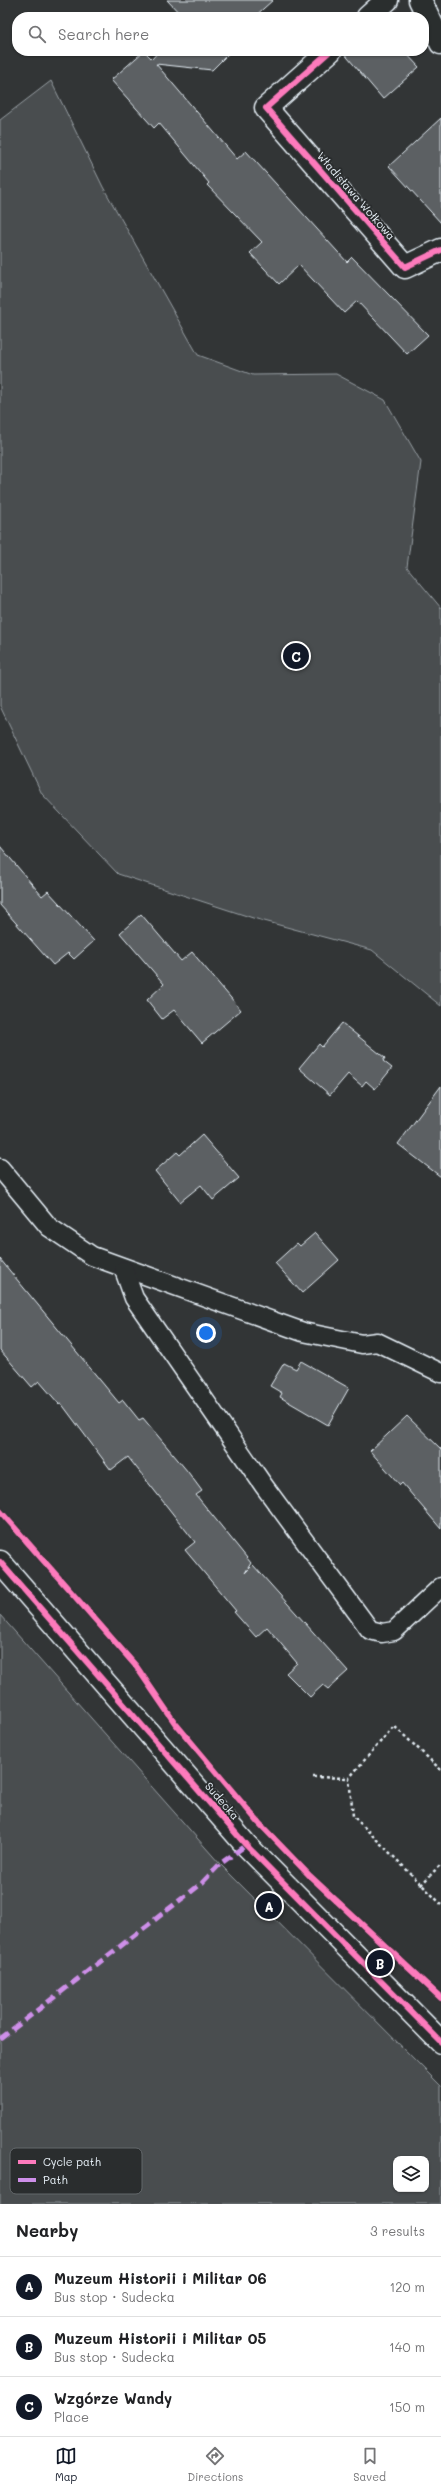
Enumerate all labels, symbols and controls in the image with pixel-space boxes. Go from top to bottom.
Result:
search box [12,12,429,56]
icon: search [26,23,48,45]
text: Search here [58,24,149,44]
street label: Władisława Wołkowa [314,148,399,243]
pin: C [283,641,309,671]
your location [196,1323,216,1343]
street label: Sudecka [202,1779,243,1823]
pin: A [256,1891,282,1921]
pin: B [367,1948,393,1978]
legend [10,2148,142,2194]
text: Cycle path [43,2154,101,2169]
map controls [393,2156,429,2192]
button: layers [393,2156,429,2192]
text: Path [43,2172,68,2187]
text: Nearby [16,2219,78,2241]
text: 3 results [370,2222,425,2239]
text: Muzeum Historii i Militar 06 [54,2268,266,2288]
text: A [24,2278,34,2295]
text: 120 m [389,2278,425,2295]
text: Bus stop · Sudecka [54,2288,175,2305]
text: Muzeum Historii i Militar 05 [54,2328,266,2348]
text: B [25,2338,33,2355]
text: 140 m [389,2338,425,2355]
text: Bus stop · Sudecka [54,2348,175,2365]
text: Wzgórze Wandy [54,2388,172,2408]
text: C [24,2398,34,2415]
text: 150 m [389,2398,425,2415]
text: Place [54,2408,89,2425]
tab: Map [55,2445,77,2484]
tab: Directions [187,2445,243,2484]
tab: Saved [353,2445,386,2484]

